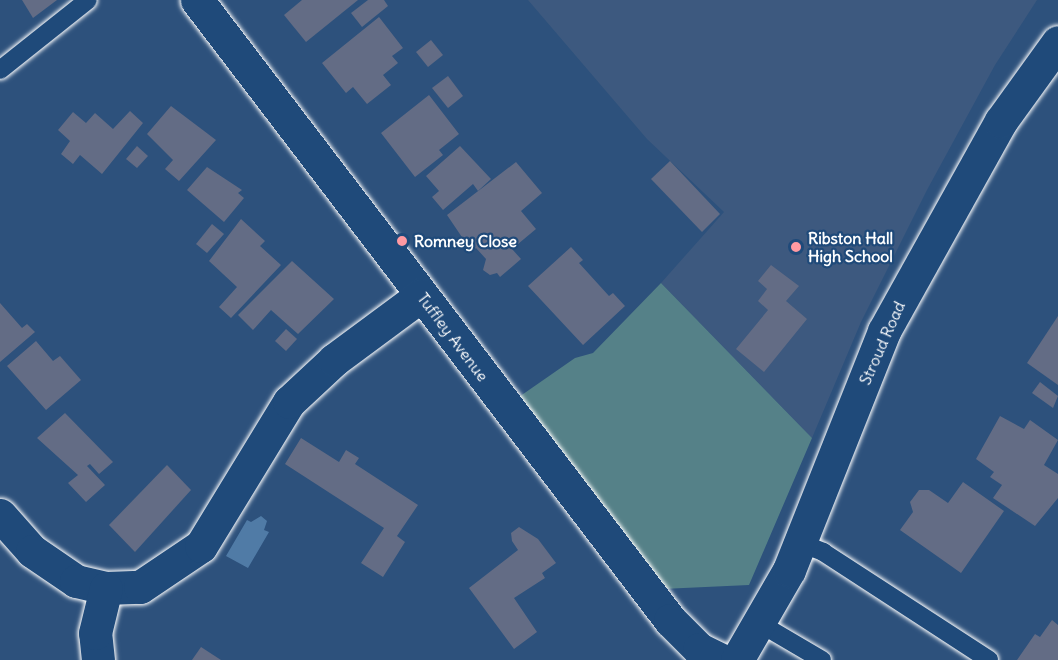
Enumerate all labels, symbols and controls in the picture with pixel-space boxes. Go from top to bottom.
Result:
place label: Ribston Hall High School [808,228,893,266]
place label: Romney Close [414,231,517,251]
marker: Romney Close [395,234,409,248]
marker: Ribston Hall High School [789,240,803,254]
street label: Tuffley Avenue [413,289,493,385]
street label: Stroud Road [855,298,909,388]

